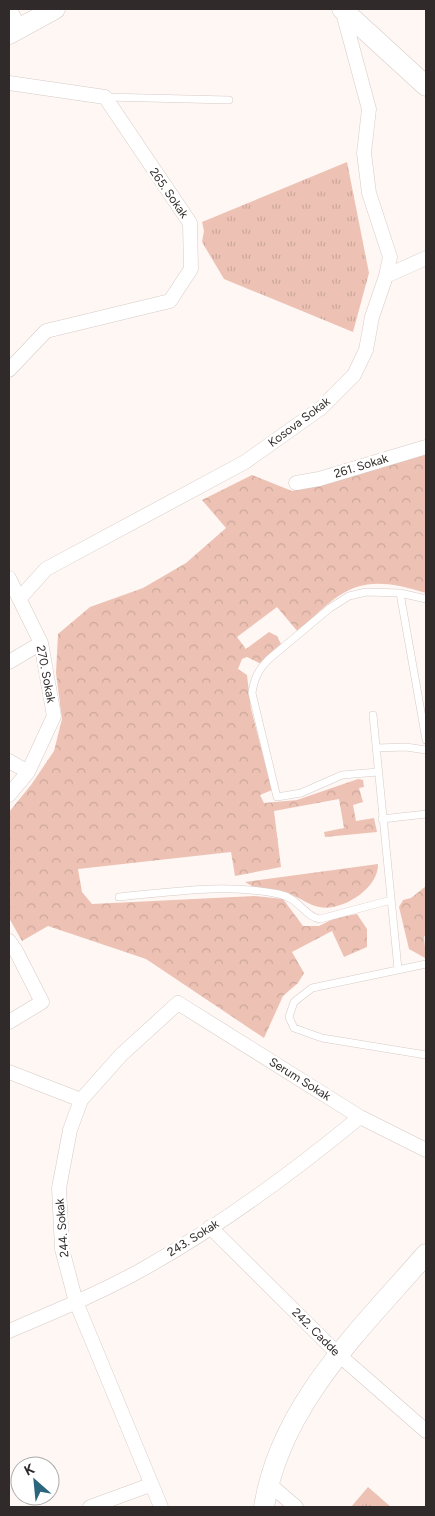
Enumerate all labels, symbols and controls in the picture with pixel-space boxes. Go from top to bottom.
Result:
street label: 265. Sokak [147,165,191,221]
street label: Kosova Sokak [265,394,333,450]
street label: 261. Sokak [332,451,390,481]
street label: 270. Sokak [34,644,58,704]
street label: Serum Sokak [267,1055,333,1104]
street label: 244. Sokak [52,1198,72,1258]
street label: 243. Sokak [165,1217,221,1259]
street label: 242. Cadde [289,1305,343,1359]
north arrow [10,1456,60,1506]
text: K [21,1460,38,1480]

